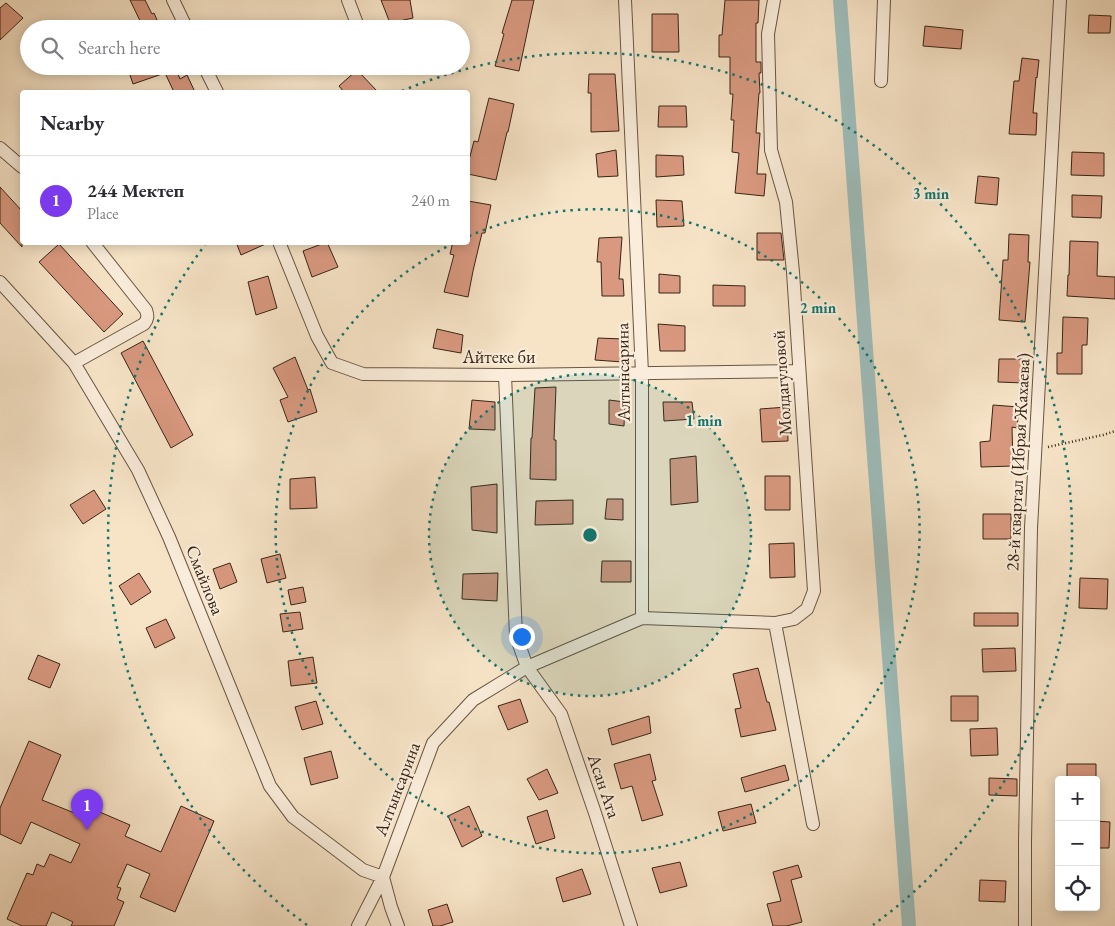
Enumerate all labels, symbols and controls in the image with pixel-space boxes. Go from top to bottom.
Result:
search box [20,20,470,75]
icon: search [38,34,66,62]
text: Search here [78,35,160,60]
text: Nearby [40,109,104,136]
text: 244 Мектеп [87,178,184,203]
text: 3 min [913,184,950,203]
text: 1 [52,190,60,211]
text: 240 m [411,190,450,211]
text: Place [87,203,119,224]
text: 2 min [800,298,837,317]
street label: Алтынсарина [610,322,635,422]
street label: Молдагуловой [766,329,797,437]
street label: Айтеке би [461,345,536,368]
street label: 28-й квартал (Ибрая Жахаева) [1000,352,1035,571]
text: 1 min [686,411,723,430]
centre of rings [581,526,599,544]
street label: Смайлова [181,542,230,619]
your location [509,624,535,650]
street label: Алтынсарина [368,738,425,840]
street label: Асан Ата [583,750,626,822]
map controls [1055,776,1100,911]
button: + [1055,776,1100,821]
pin: 1 [71,789,103,830]
button: − [1055,821,1100,866]
button: locate [1055,866,1100,911]

